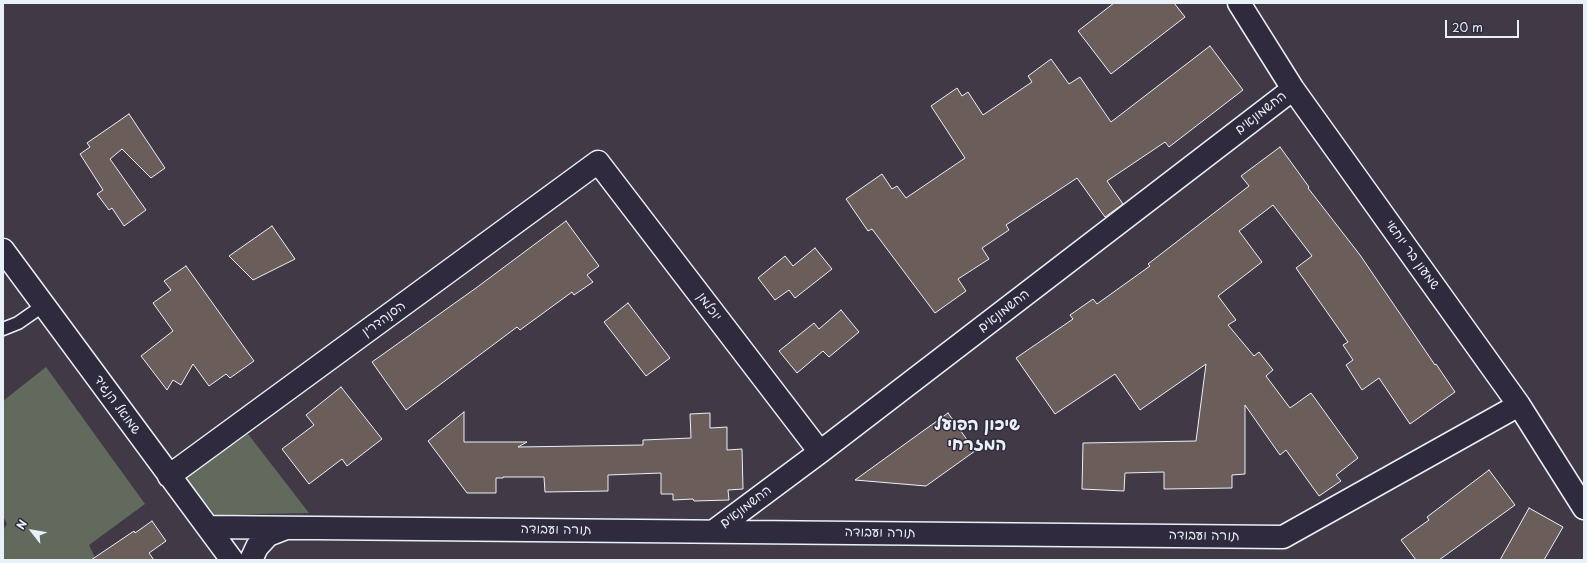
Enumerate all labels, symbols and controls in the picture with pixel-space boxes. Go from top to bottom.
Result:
scale bar [1447,12,1521,38]
text: 20 m [1452,18,1483,36]
street label: החשמונאים [1232,88,1290,138]
street label: שמעון בר יוחאי [1382,217,1442,293]
street label: החשמונאים [975,286,1033,336]
street label: יוכלמן [693,290,725,324]
street label: הסנהדרין [359,298,409,340]
street label: שמואל הנגיד [90,372,144,438]
district label: שיכון הפועל המזרחי [934,415,1020,455]
street label: החשמונאים [717,483,775,531]
north arrow [12,511,52,551]
text: N [12,516,31,533]
street label: תורה ועבודה [520,522,592,538]
street label: תורה ועבודה [844,525,916,541]
street label: תורה ועבודה [1168,528,1240,544]

